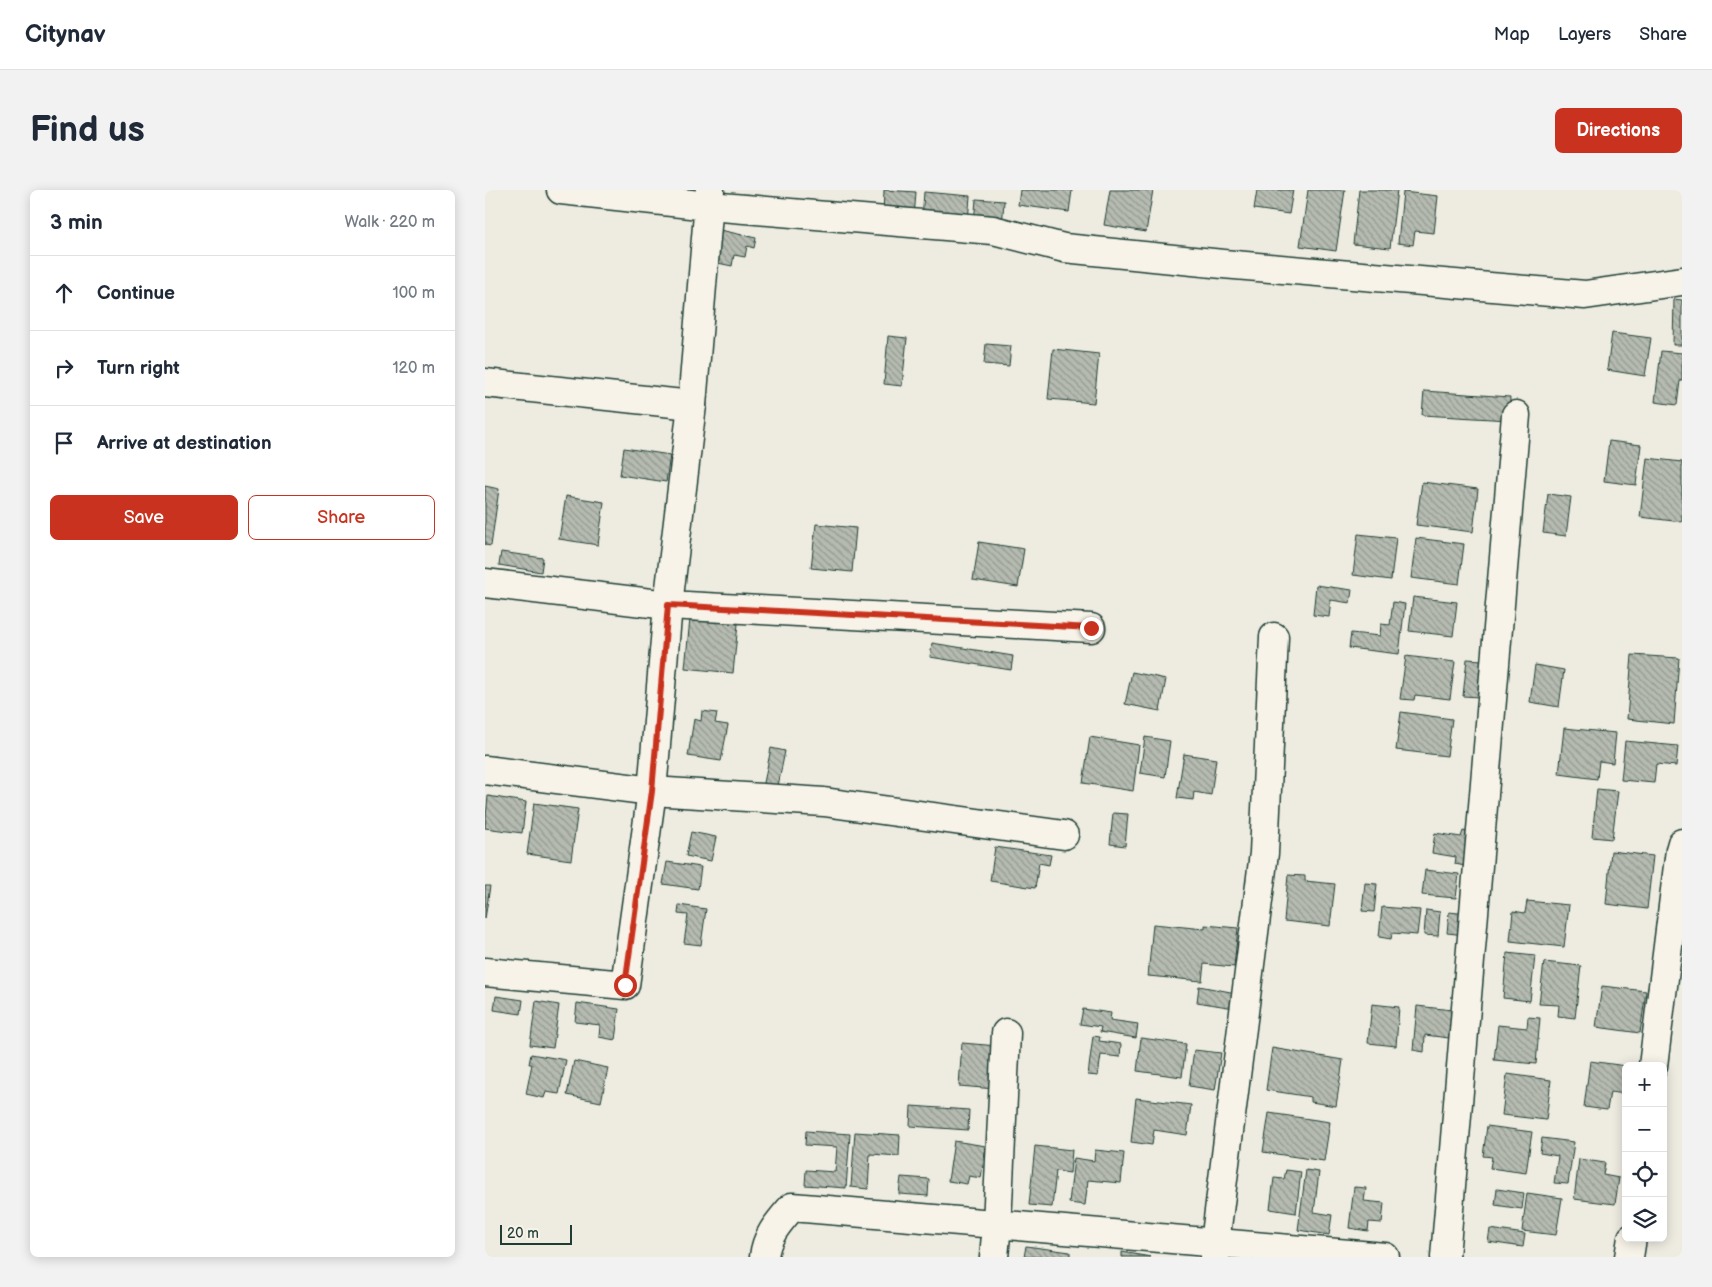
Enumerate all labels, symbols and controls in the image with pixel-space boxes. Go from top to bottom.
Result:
text: Citynav [25,20,106,49]
text: Map [1494,24,1530,45]
text: Layers [1558,24,1611,45]
text: Share [1639,24,1687,45]
button: Directions [1555,108,1682,153]
text: Find us [30,109,145,152]
text: 3 min [50,210,103,235]
text: Walk · 220 m [345,213,435,232]
icon: ahead [50,279,78,307]
text: Continue [97,282,175,305]
text: 100 m [392,284,435,303]
icon: right [50,354,78,382]
text: Turn right [97,357,180,380]
text: 120 m [392,359,435,378]
icon: arrive [50,429,78,457]
text: Arrive at destination [97,432,272,455]
button: Save [50,495,238,540]
button: Share [248,495,435,540]
route end [1080,617,1103,640]
route start [614,974,637,997]
map controls [1622,1062,1667,1242]
button: + [1622,1062,1667,1107]
button: − [1622,1107,1667,1152]
button: locate [1622,1152,1667,1197]
button: layers [1622,1197,1667,1242]
scale bar [500,1222,573,1245]
text: 20 m [507,1225,539,1242]

